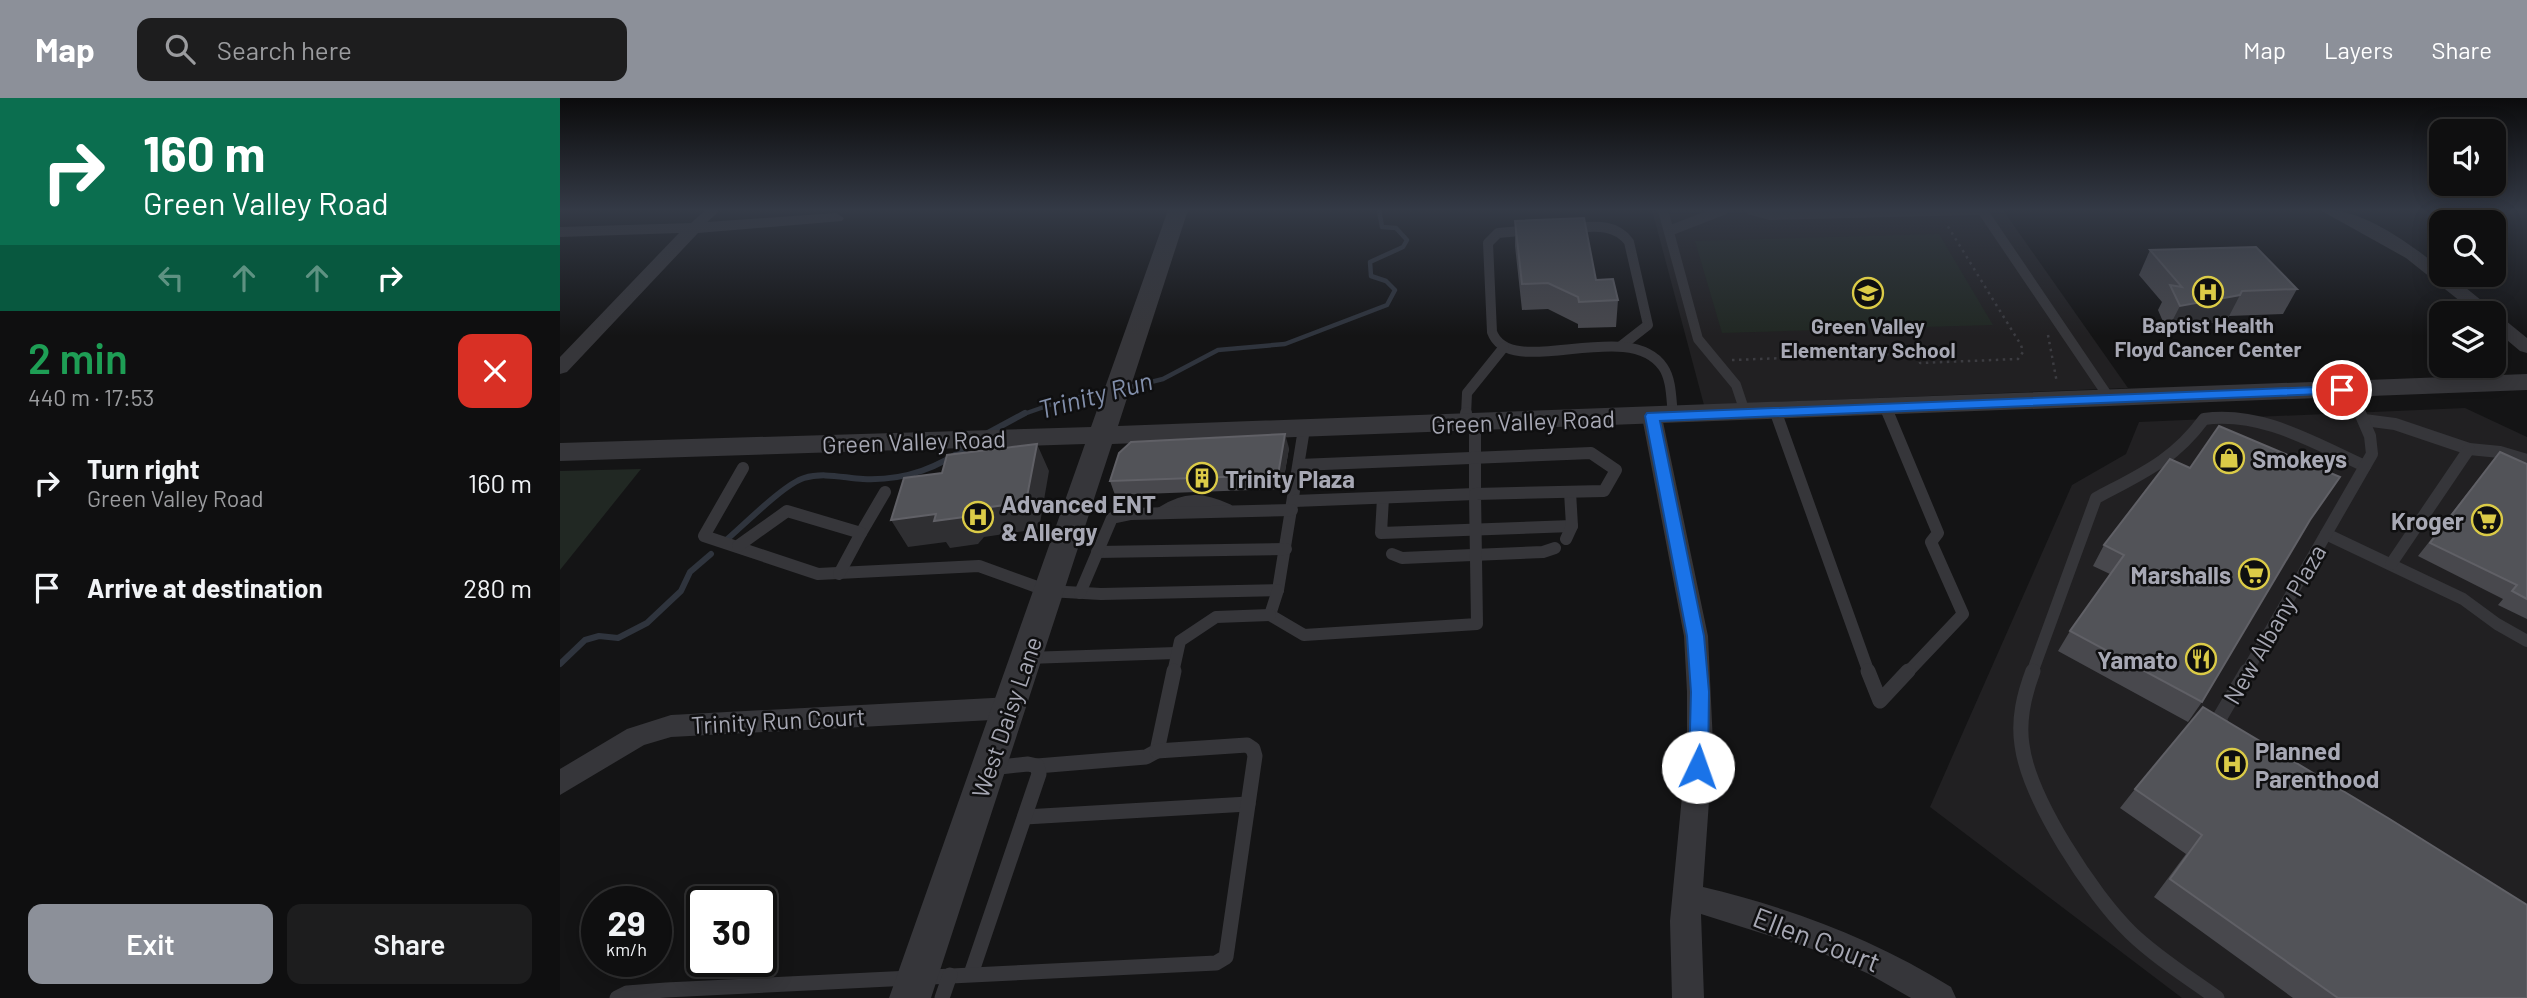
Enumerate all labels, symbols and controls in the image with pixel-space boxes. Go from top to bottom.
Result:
search box [137,18,627,81]
text: Map [35,29,95,69]
icon: search [161,30,199,68]
text: Search here [217,34,352,65]
text: Map [2243,35,2286,64]
text: Layers [2324,35,2393,64]
text: Share [2431,35,2492,64]
map controls [2429,119,2506,378]
button: sound [2429,119,2506,196]
text: 160 m [143,123,265,182]
icon: right [28,126,119,217]
text: Green Valley Road [143,183,389,221]
button: search [2429,210,2506,287]
icon: left [152,259,190,297]
icon: ahead [225,259,263,297]
icon: ahead [298,259,336,297]
icon: right [371,259,409,297]
hospital icon: Baptist Health Floyd Cancer Center [2191,275,2225,309]
school or university icon: Green Valley Elementary School [1851,276,1885,310]
button: layers [2429,301,2506,378]
place label: Baptist Health Floyd Cancer Center [2114,312,2302,361]
place label: Green Valley Elementary School [1780,313,1956,362]
text: 2 min [28,332,128,382]
button: close [458,334,532,408]
pin [2312,360,2372,420]
water label: Trinity Run [1034,364,1156,424]
icon: arrive [2323,371,2361,409]
text: 440 m · 17:53 [28,383,154,411]
street label: Green Valley Road [1430,403,1616,439]
street label: Green Valley Road [821,423,1007,459]
shop icon: Smokeys [2212,441,2246,475]
place label: Smokeys [2252,444,2347,473]
text: Turn right [87,453,200,484]
building icon: Trinity Plaza [1185,461,1219,495]
icon: right [28,464,66,502]
place label: Trinity Plaza [1225,464,1355,493]
text: 160 m [468,467,532,498]
text: Green Valley Road [87,484,264,512]
place label: Advanced ENT & Allergy [1001,489,1156,546]
hospital icon: Advanced ENT & Allergy [961,500,995,534]
supermarket icon: Kroger [2470,503,2504,537]
place label: Kroger [2391,506,2464,535]
street label: New Albany Plaza [2216,539,2332,709]
supermarket icon: Marshalls [2237,557,2271,591]
place label: Marshalls [2131,560,2231,589]
icon: arrive [28,569,66,607]
text: Arrive at destination [87,572,323,603]
text: 280 m [463,572,532,603]
street label: West Daisy Lane [965,633,1047,801]
restaurant icon: Yamato [2184,642,2218,676]
place label: Yamato [2097,645,2178,674]
street label: Trinity Run Court [690,701,866,739]
position arrow [1661,730,1735,804]
place label: Planned Parenthood [2255,736,2379,793]
hospital icon: Planned Parenthood [2215,747,2249,781]
speed limit sign: 30 [686,886,777,977]
street label: Ellen Court [1749,899,1885,979]
text: 29 [607,901,646,943]
button: Exit [28,904,273,984]
button: Share [287,904,532,984]
text: km/h [606,938,647,960]

